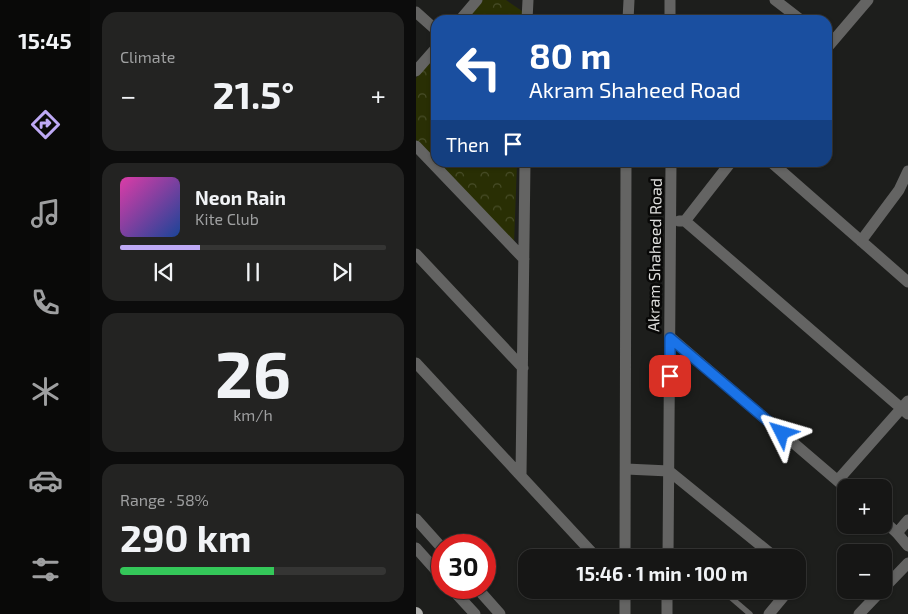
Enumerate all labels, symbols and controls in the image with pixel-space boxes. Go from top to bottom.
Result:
text: 15:45 [18,27,72,53]
text: 80 m [529,34,611,76]
icon: left [446,35,511,100]
text: Climate [120,47,175,66]
text: 21.5° [213,71,294,117]
text: Akram Shaheed Road [529,76,741,102]
text: − [120,78,136,112]
text: + [371,78,386,112]
icon: directions [28,107,63,142]
icon: arrive [499,130,527,158]
text: Then [446,133,489,156]
street label: Akram Shaheed Road [643,178,665,332]
text: Neon Rain [195,186,286,209]
icon: music [28,196,63,231]
text: Kite Club [195,209,259,228]
icon: previous [150,258,178,286]
icon: pause [239,258,267,286]
icon: next [328,258,356,286]
icon: phone [28,285,63,320]
text: 26 [215,333,291,411]
pin [649,355,691,397]
icon: arrive [656,362,684,390]
icon: climate [28,374,63,409]
text: km/h [233,405,273,424]
position arrow [755,406,807,458]
icon: car [28,463,63,498]
map controls [837,479,892,599]
button: + [837,479,892,534]
text: Range · 58% [120,490,209,509]
text: 290 km [120,514,251,560]
speed limit sign: 30 [431,534,496,599]
button: − [837,544,892,599]
icon: filters [28,552,63,587]
text: 15:46 · 1 min · 100 m [576,562,748,585]

